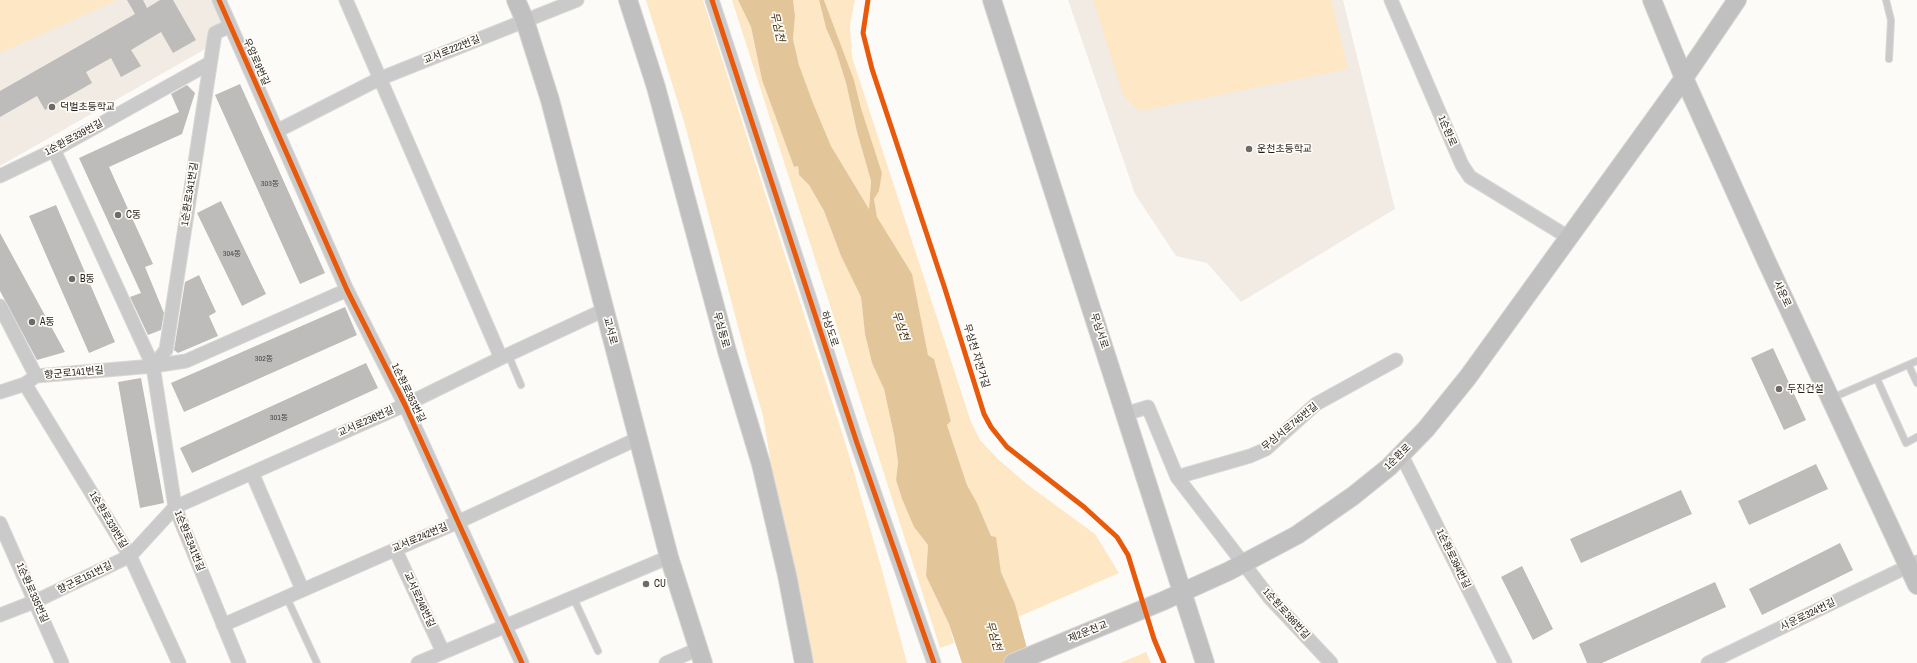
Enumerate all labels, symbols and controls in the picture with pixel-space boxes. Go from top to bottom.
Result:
water label: 무심천 [767,11,787,43]
street label: 교서로222번길 [422,33,482,67]
street label: 우암로9번길 [240,36,272,88]
place label: 덕벌초등학교 [60,101,115,113]
marker: 덕벌초등학교 [47,102,57,112]
street label: 1순환로 [1435,114,1459,148]
street label: 1순환로339번길 [43,118,105,158]
place label: 운천초등학교 [1257,143,1312,155]
marker: 운천초등학교 [1244,144,1254,154]
street label: 1순환로341번길 [179,161,201,227]
house number: 303동 [261,179,279,189]
place label: C동 [126,209,141,221]
marker: C동 [113,210,123,220]
house number: 304동 [223,249,241,259]
place label: B동 [80,273,95,285]
marker: B동 [67,274,77,284]
street label: 사운로 [1771,279,1793,309]
water label: 무심천 [889,309,911,343]
street label: 하상도로 [818,310,840,348]
street label: 무심동로 [710,311,732,349]
street label: 무심서로 [1088,312,1110,350]
place label: A동 [40,316,55,328]
street label: 교서로 [601,316,619,346]
marker: A동 [27,317,37,327]
street label: 무심천 자전거길 [961,322,991,390]
house number: 302동 [255,354,273,364]
street label: 1순환로353번길 [389,362,427,424]
street label: 향군로141번길 [44,364,104,382]
place label: 두진건설 [1787,383,1824,395]
marker: 두진건설 [1774,384,1784,394]
street label: 무심서로745번길 [1259,401,1321,453]
street label: 교서로236번길 [336,404,396,440]
house number: 301동 [270,413,288,423]
street label: 1순환로 [1382,442,1414,472]
street label: 1순환로339번길 [86,489,130,551]
street label: 1순환로341번길 [171,509,207,573]
street label: 교서로242번길 [390,521,450,555]
street label: 1순환로394번길 [1434,528,1472,590]
street label: 향군로151번길 [56,560,114,596]
street label: 1순환로335번길 [13,561,51,625]
street label: 교서로246번길 [401,570,437,630]
place label: CU [654,578,666,590]
marker: CU [641,579,651,589]
street label: 1순환로386번길 [1260,586,1312,642]
street label: 사운로324번길 [1779,597,1837,633]
street label: 제2운천교 [1067,619,1109,645]
water label: 무심천 [982,620,1004,652]

